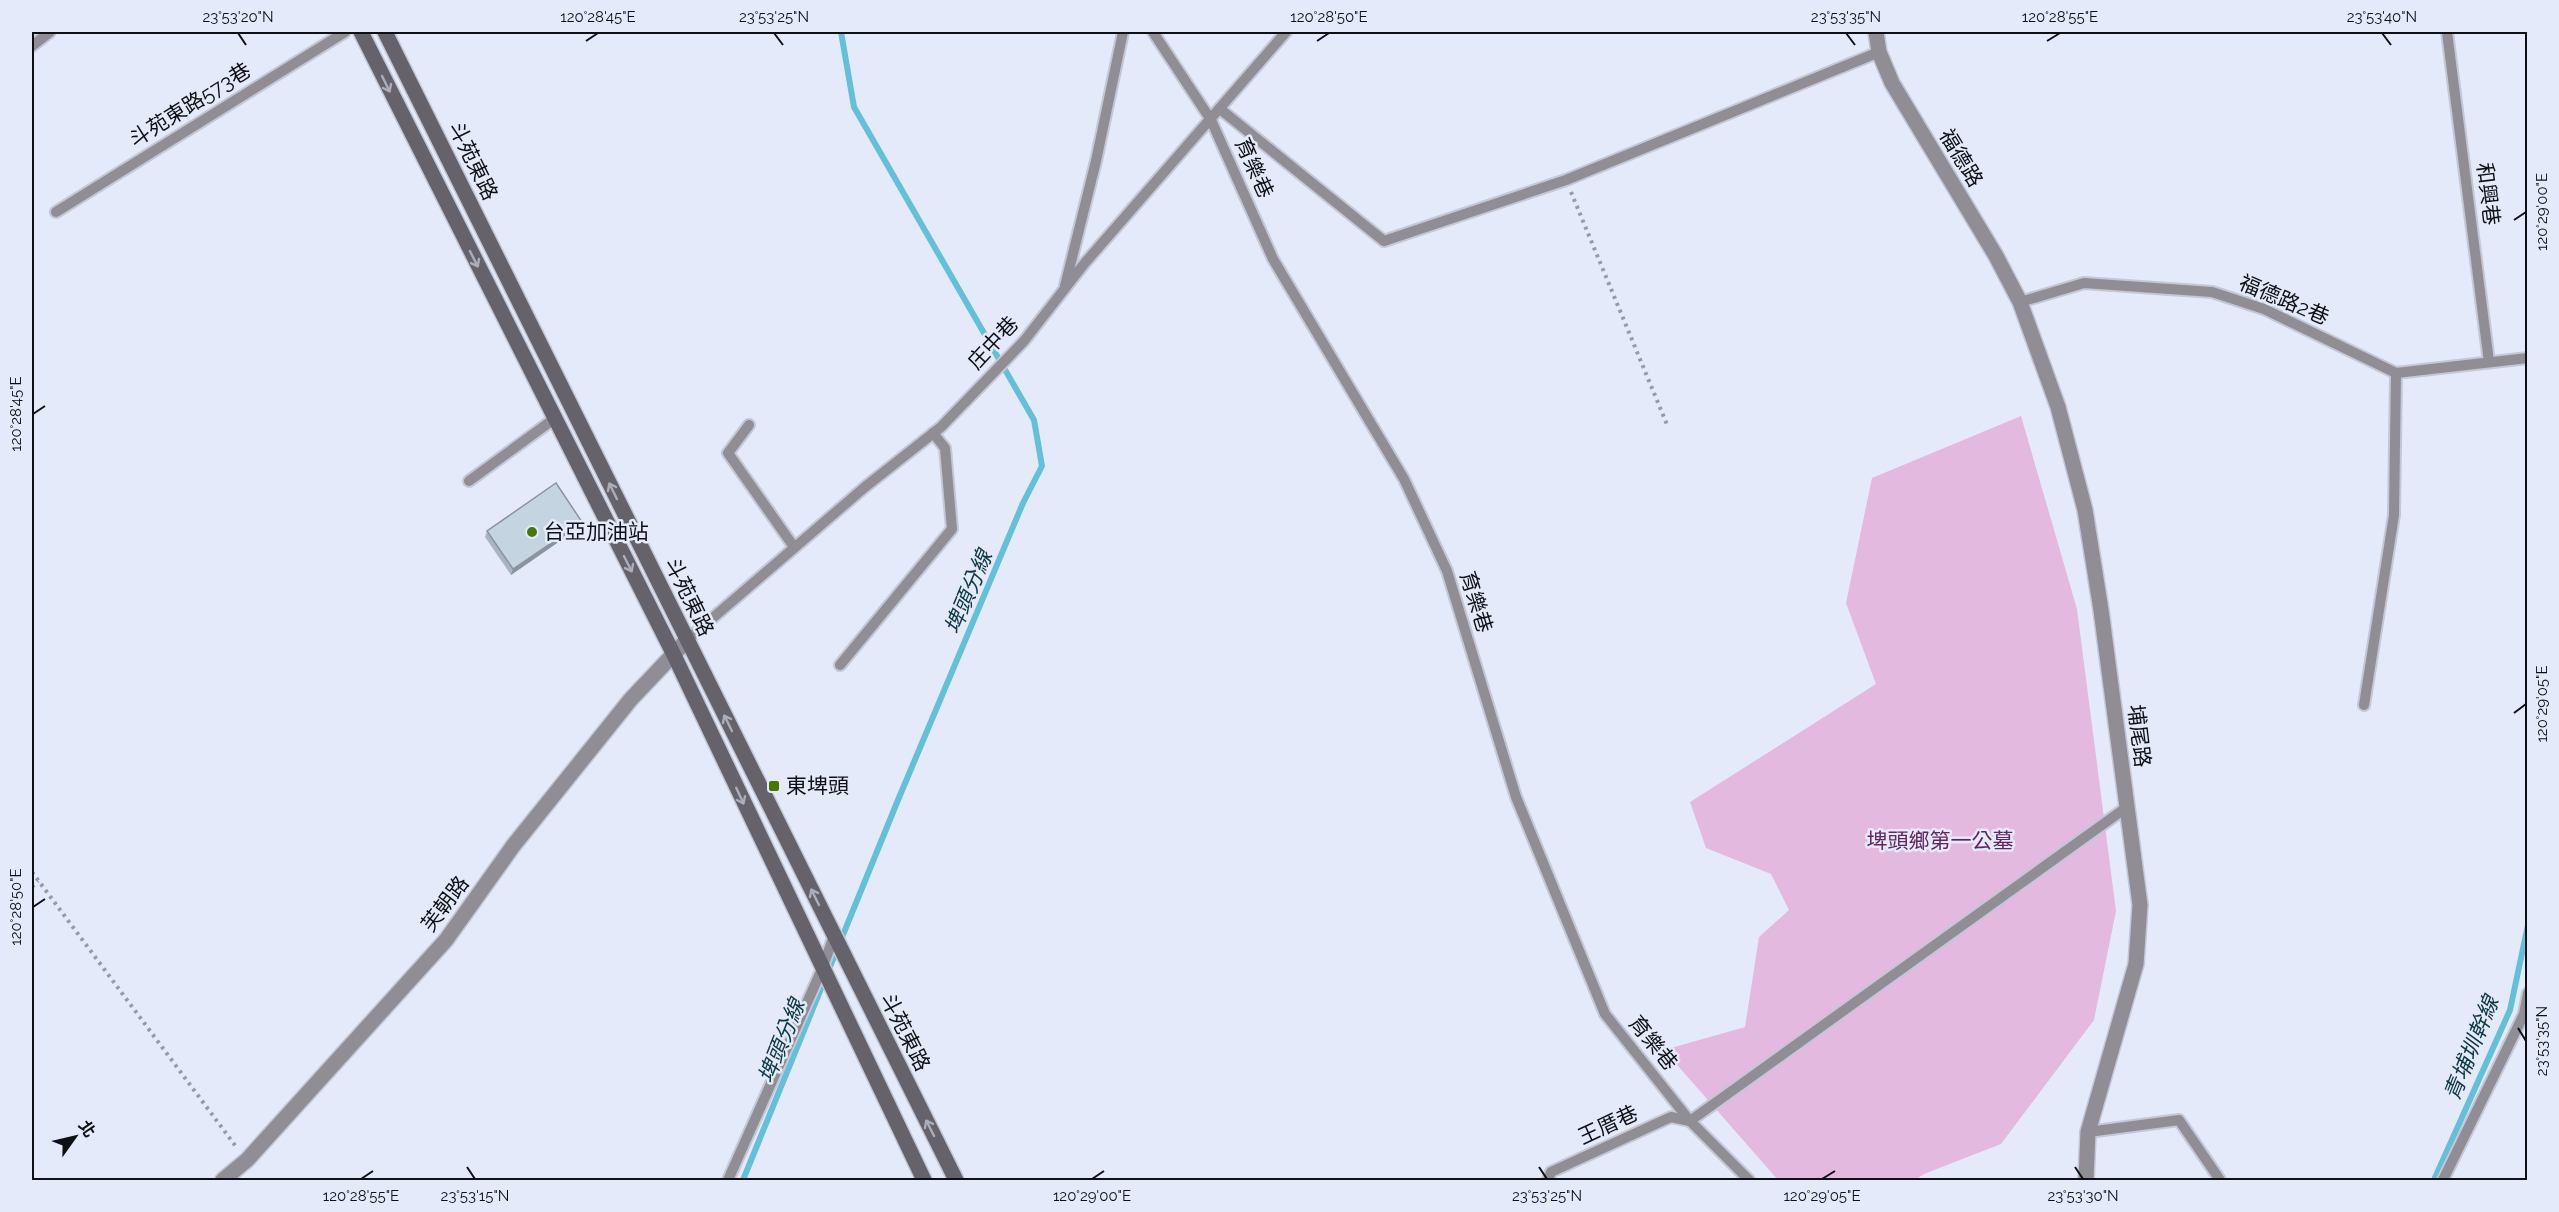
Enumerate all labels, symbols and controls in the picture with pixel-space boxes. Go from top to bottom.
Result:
text: 23°53'20"N [202,8,274,26]
text: 120°28'45"E [560,8,636,26]
text: 23°53'25"N [739,8,809,26]
text: 120°28'50"E [1290,8,1368,26]
text: 23°53'35"N [1811,8,1881,26]
text: 120°28'55"E [2022,8,2098,26]
text: 23°53'40"N [2347,8,2417,26]
street label: 斗苑東路573巷 [124,57,255,152]
one-way arrow [381,75,393,93]
street label: 斗苑東路 [444,118,503,204]
street label: 福德路 [1934,124,1988,191]
street label: 育樂巷 [1230,134,1279,202]
street label: 和興巷 [2472,161,2505,227]
text: 120°29'00"E [2533,173,2551,251]
one-way arrow [468,249,480,267]
street label: 福德路2巷 [2236,269,2333,330]
street label: 庄中巷 [962,311,1023,374]
text: 120°28'45"E [7,376,25,452]
one-way arrow [607,483,619,501]
place label: 台亞加油站 [544,519,649,544]
marker: 台亞加油站 [525,525,539,539]
water label: 埤頭分線 [939,544,998,638]
one-way arrow [623,554,634,572]
street label: 斗苑東路 [660,554,719,640]
street label: 育樂巷 [1455,568,1498,636]
text: 120°29'05"E [2533,665,2551,743]
street label: 埔尾路 [2123,703,2156,769]
one-way arrow [722,714,733,732]
place label: 東埤頭 [786,773,849,798]
marker: 東埤頭 [767,779,781,793]
one-way arrow [735,786,747,804]
park label: 埤頭鄉第一公墓 [1867,828,2014,853]
text: 120°28'50"E [7,868,25,946]
street label: 芙朝路 [416,871,474,936]
one-way arrow [808,889,820,907]
street label: 斗苑東路 [875,989,936,1075]
water label: 青埔圳幹線 [2438,989,2505,1104]
water label: 埤頭分線 [752,993,811,1087]
text: 23°53'35"N [2533,1006,2551,1076]
street label: 育樂巷 [1624,1010,1683,1075]
street label: 王厝巷 [1574,1100,1642,1149]
north arrow [45,1107,105,1167]
text: 北 [75,1117,99,1141]
one-way arrow [924,1120,935,1138]
text: 120°28'55"E [323,1187,399,1205]
text: 23°53'15"N [441,1187,509,1205]
text: 120°29'00"E [1053,1187,1131,1205]
text: 23°53'25"N [1512,1187,1582,1205]
text: 120°29'05"E [1783,1187,1861,1205]
text: 23°53'30"N [2047,1187,2119,1205]

